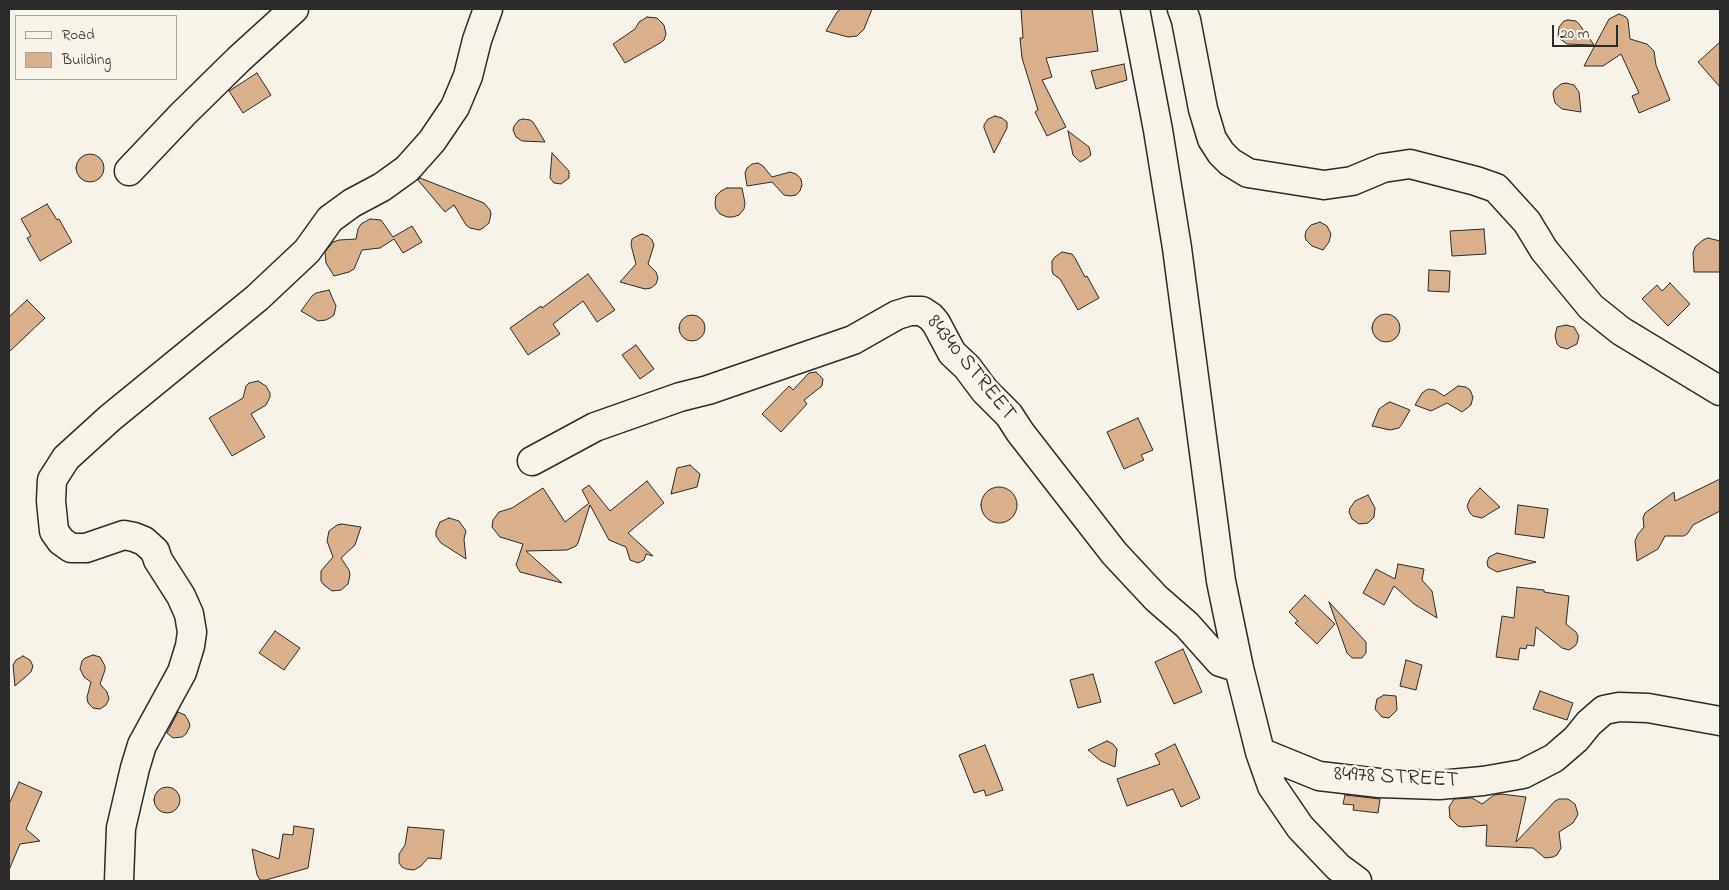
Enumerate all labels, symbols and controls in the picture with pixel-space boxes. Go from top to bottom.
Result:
legend [15,15,178,80]
scale bar [1554,15,1620,47]
text: 20 m [1560,23,1589,45]
text: Road [62,24,95,46]
text: Building [62,49,111,71]
street label: 84340 STREET [919,311,1021,427]
street label: 84978 STREET [1333,763,1459,795]

